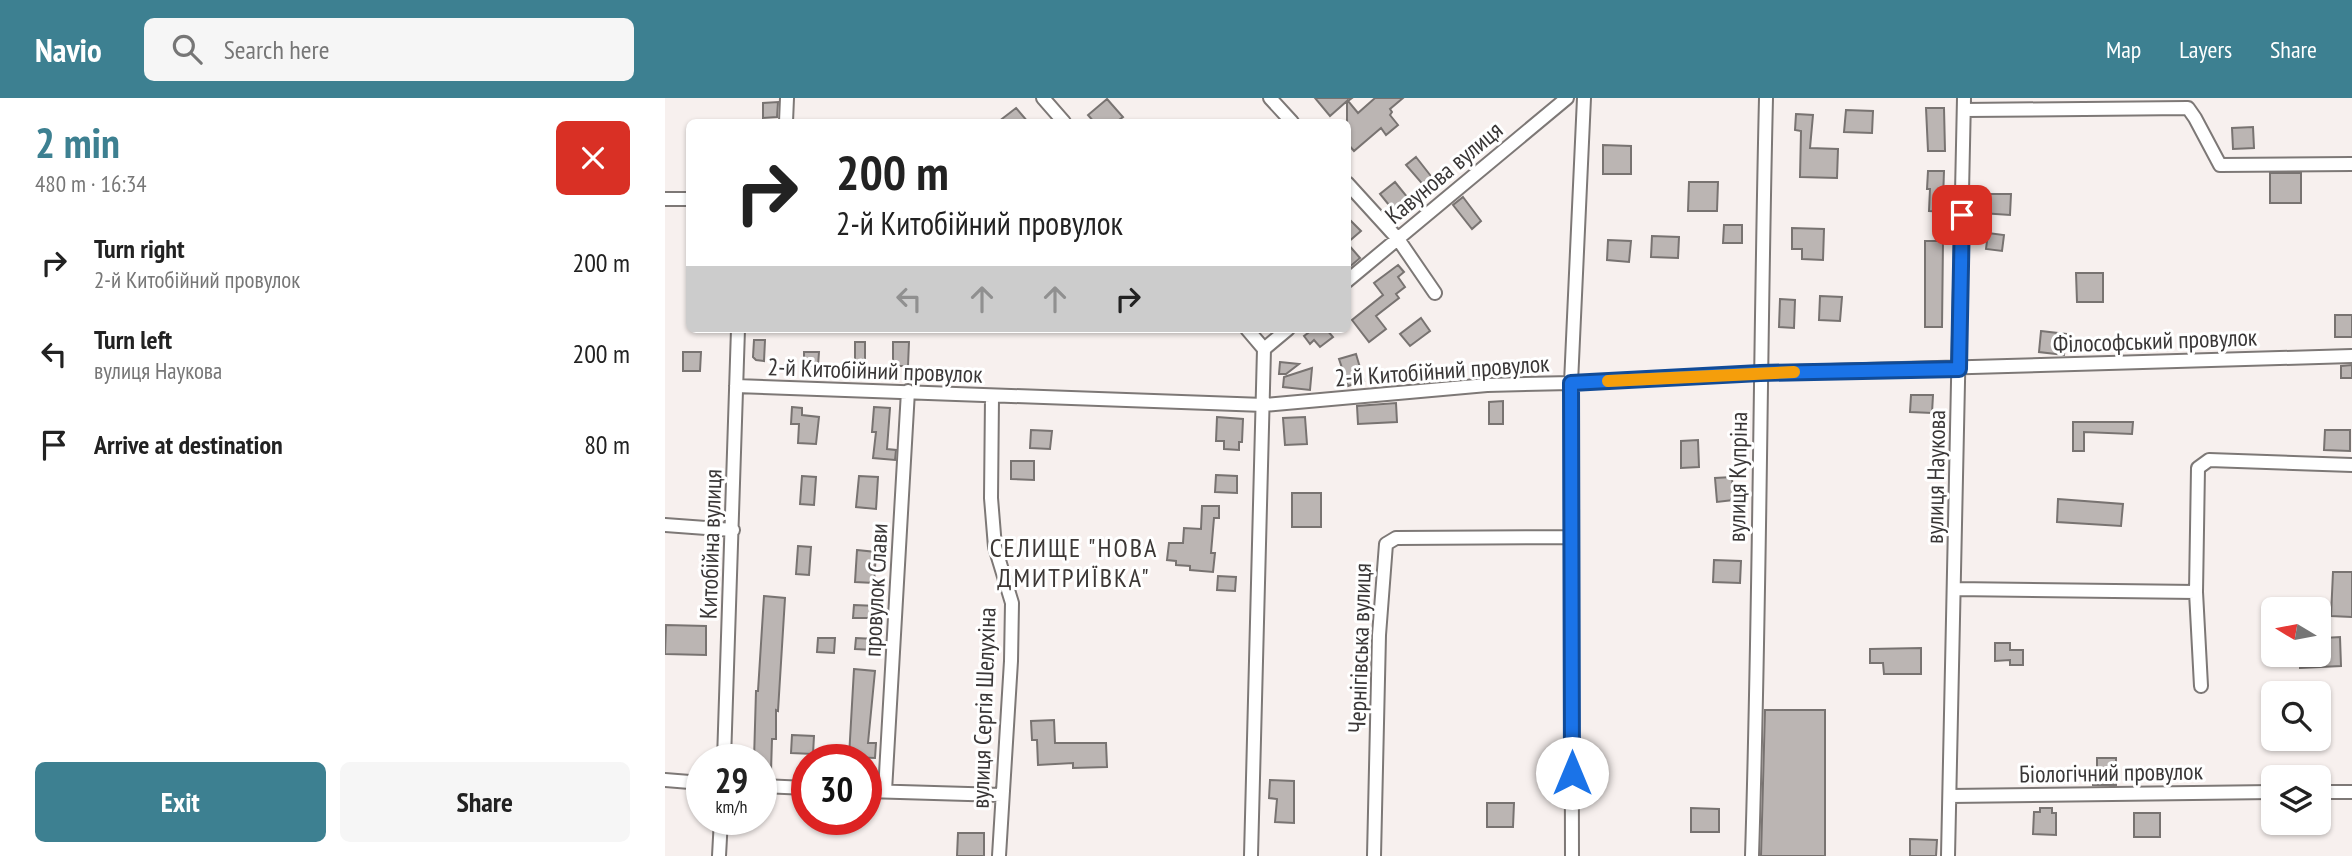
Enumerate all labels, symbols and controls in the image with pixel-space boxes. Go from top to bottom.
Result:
search box [144,18,634,81]
text: Navio [35,28,102,71]
icon: search [168,30,206,68]
text: Search here [224,33,329,66]
text: Map [2106,34,2141,65]
text: Layers [2179,34,2232,65]
text: Share [2270,34,2317,65]
text: 2 min [35,115,120,170]
street label: Кавунова вулиця [1379,115,1509,231]
button: close [556,121,630,195]
text: 200 m [836,140,949,204]
icon: right [721,147,812,238]
text: 480 m · 16:34 [35,169,147,198]
pin [1932,185,1992,245]
icon: arrive [1943,196,1981,234]
text: 2-й Китобійний провулок [836,202,1123,244]
text: Turn right [94,232,185,265]
icon: right [35,244,73,282]
text: 200 m [572,246,630,279]
text: 2-й Китобійний провулок [94,265,300,294]
icon: left [890,280,928,318]
icon: ahead [963,280,1001,318]
icon: ahead [1036,280,1074,318]
icon: right [1109,280,1147,318]
street label: Філософський провулок [2052,321,2258,360]
text: Turn left [94,323,172,356]
icon: left [35,335,73,373]
text: 200 m [572,337,630,370]
street label: 2-й Китобійний провулок [1334,347,1551,393]
street label: 2-й Китобійний провулок [767,351,984,390]
text: вулиця Наукова [94,356,222,385]
street label: вулиця Наукова [1919,410,1952,544]
street label: вулиця Купріна [1721,412,1754,542]
icon: arrive [35,426,73,464]
text: Arrive at destination [94,428,283,461]
text: 80 m [584,428,630,461]
street label: Китобійна вулиця [692,469,729,619]
street label: провулок Слави [857,522,894,658]
district label: СЕЛИЩЕ "НОВА ДМИТРИЇВКА" [990,531,1158,594]
street label: Чернігівська вулиця [1341,563,1378,733]
north arrow [2261,597,2331,667]
map controls [2261,597,2331,835]
street label: вулиця Сергія Шелухіна [964,607,1003,809]
button: search [2261,681,2331,751]
position arrow [1535,736,1609,810]
speed limit sign: 30 [791,744,882,835]
street label: Біологічний провулок [2019,755,2204,790]
text: 29 [715,757,748,803]
button: Exit [35,762,326,842]
button: Share [340,762,630,842]
button: layers [2261,765,2331,835]
text: km/h [716,795,747,818]

